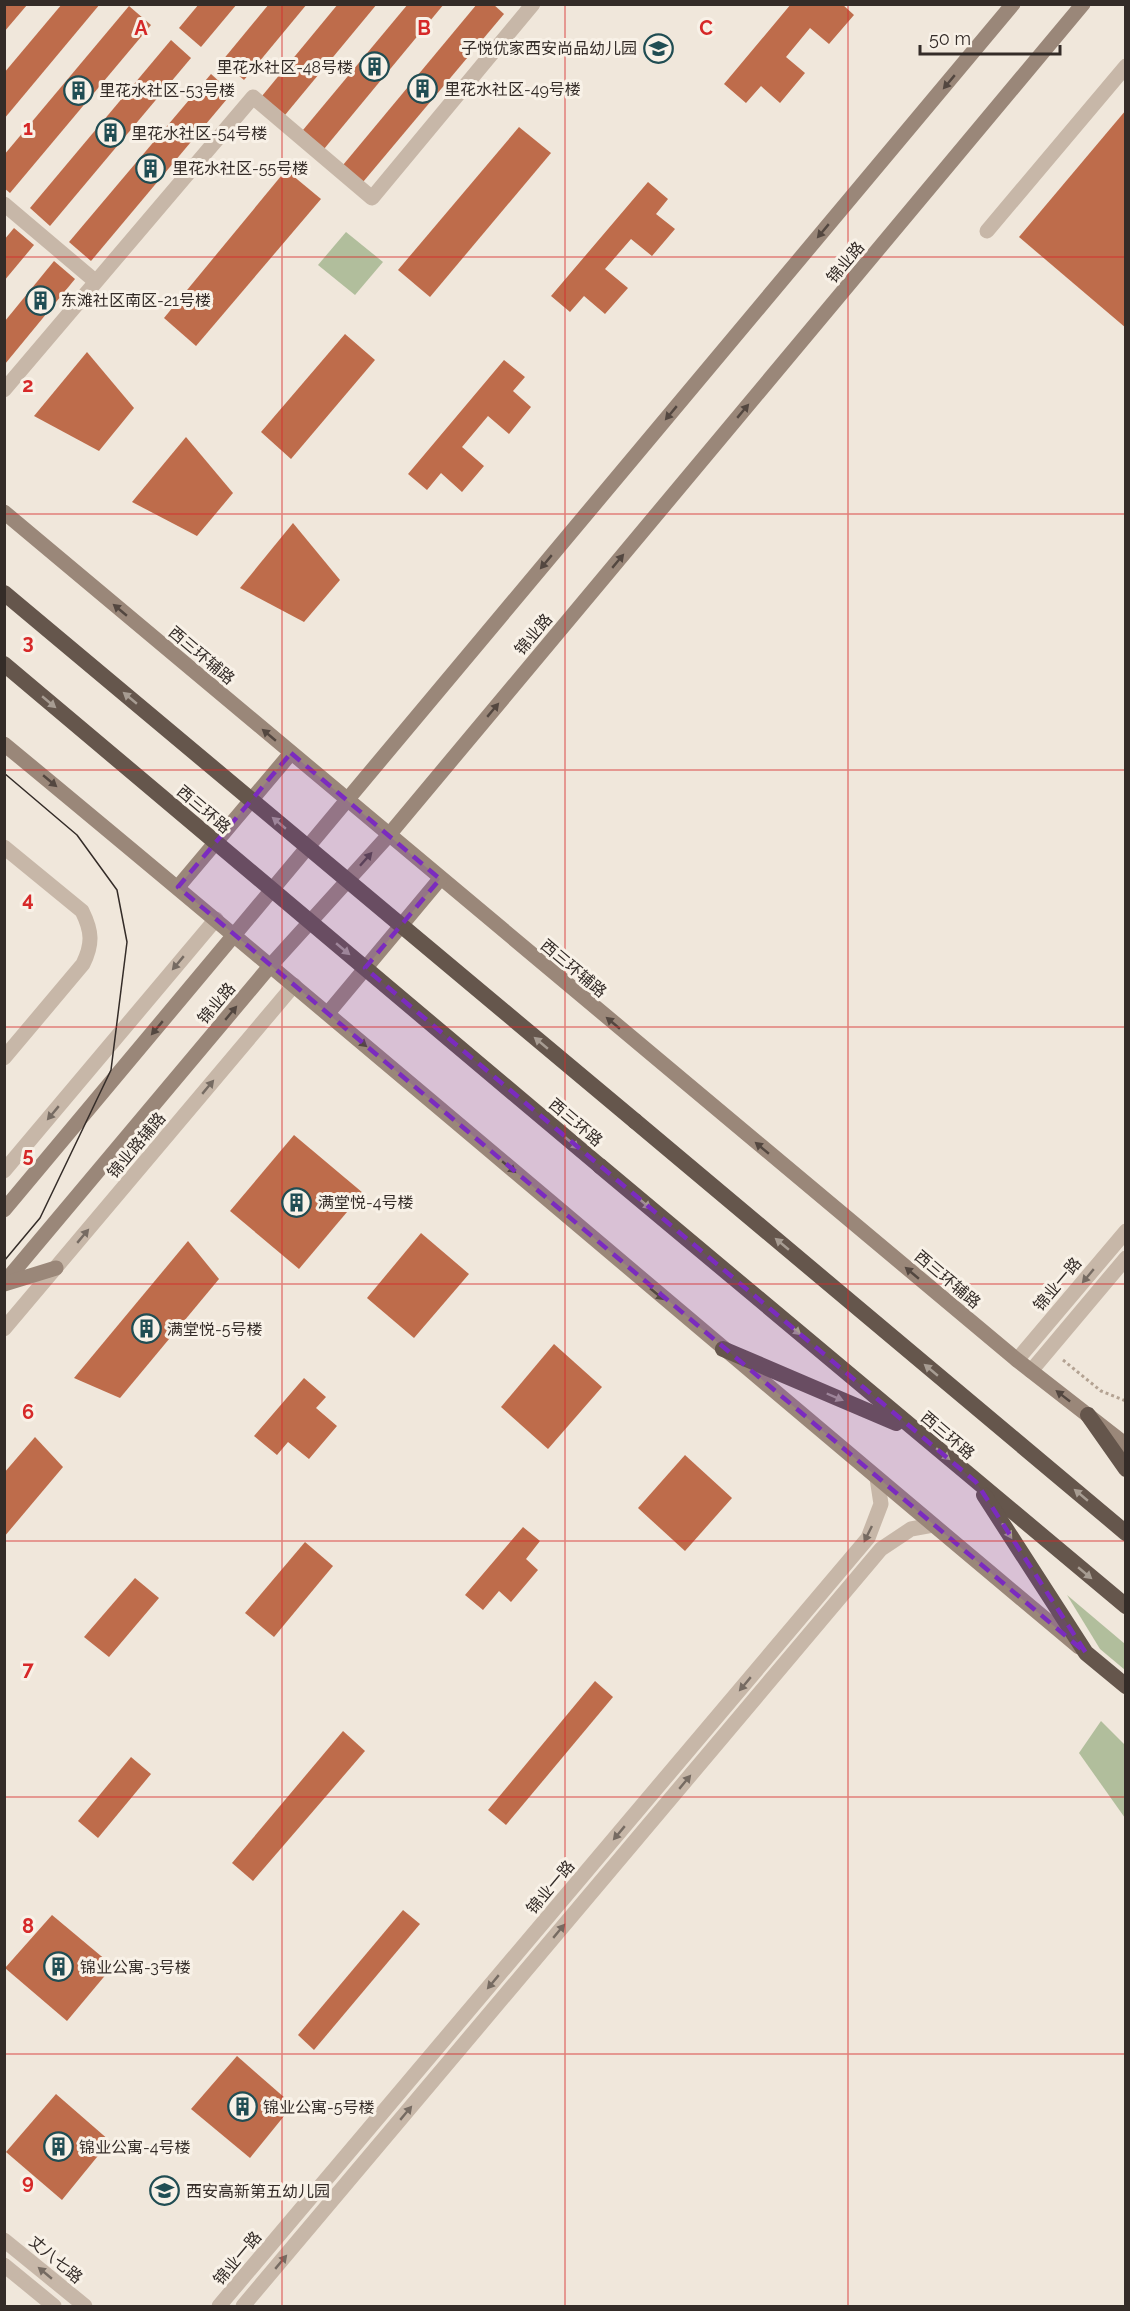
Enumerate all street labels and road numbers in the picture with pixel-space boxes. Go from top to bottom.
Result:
street label: 锦业路 [823,238,868,287]
street label: 锦业路 [511,610,556,659]
street label: 西三环辅路 [165,622,238,688]
street label: 西三环路 [173,782,234,837]
street label: 西三环辅路 [537,935,610,1001]
street label: 锦业路 [194,979,239,1028]
street label: 西三环路 [545,1095,606,1150]
street label: 锦业路辅路 [103,1109,169,1182]
street label: 西三环辅路 [911,1246,984,1312]
street label: 锦业一路 [1030,1254,1085,1315]
street label: 西三环路 [917,1408,978,1463]
street label: 锦业一路 [523,1857,578,1918]
street label: 锦业一路 [210,2228,265,2289]
street label: 丈八七路 [25,2232,86,2287]

